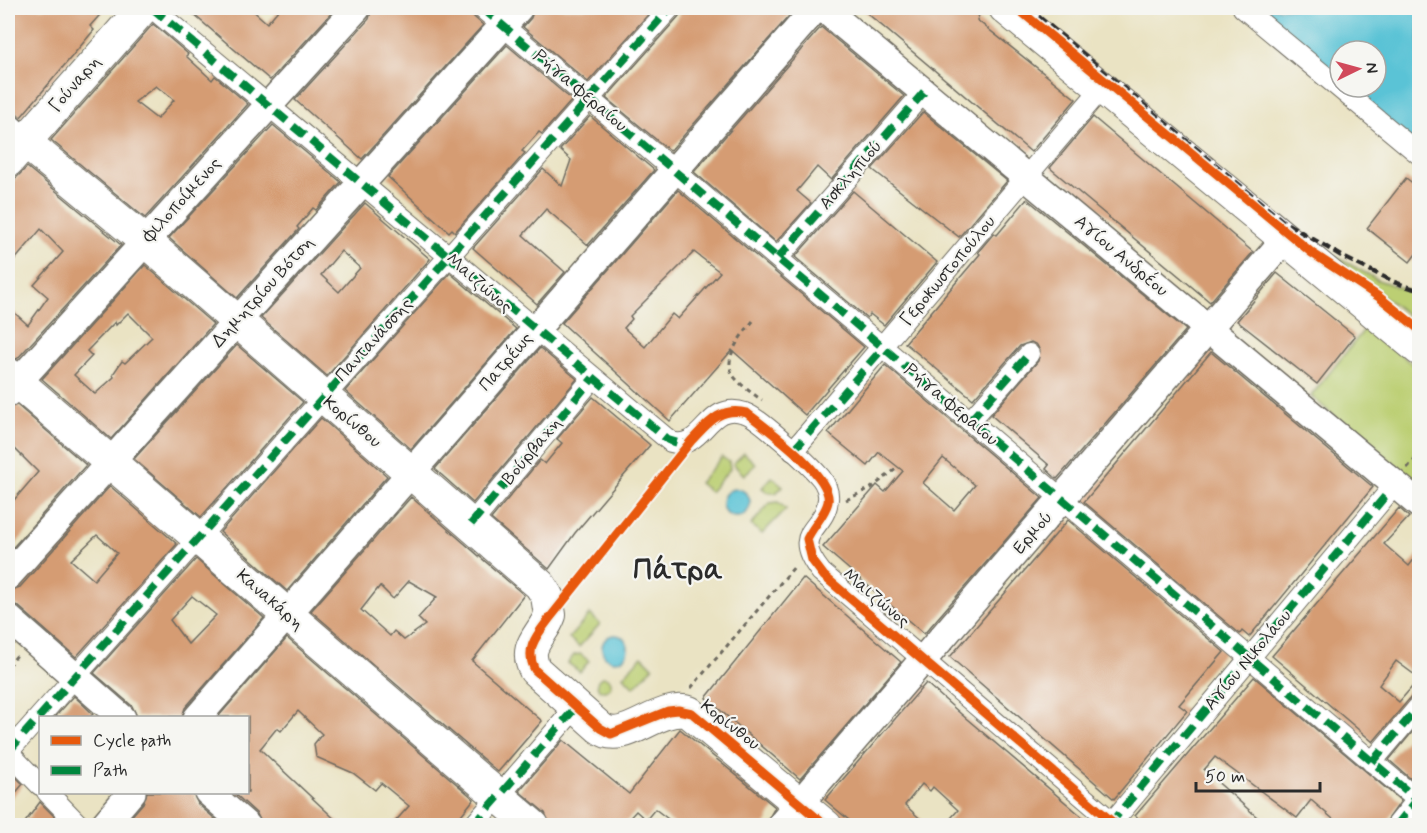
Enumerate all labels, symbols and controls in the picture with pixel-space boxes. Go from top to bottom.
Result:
north arrow [1328,39,1388,99]
street label: Ρήγα Φεραίου [528,45,632,137]
street label: Γούναρη [44,50,106,118]
text: N [1361,62,1382,74]
street label: Ασκληπιού [814,135,888,215]
street label: Φιλοποίμενος [137,152,227,249]
street label: Αγίου Ανδρέου [1069,209,1174,302]
street label: Γεροκωστοπούλου [895,211,1001,331]
street label: Δημητρίου Βότση [206,231,320,353]
street label: Μαιζώνος [441,247,518,319]
street label: Παντανάσσης [330,293,418,387]
street label: Πατρέως [473,327,538,397]
street label: Ρήγα Φεραίου [899,359,1003,451]
street label: Κορίνθου [318,390,386,454]
street label: Βούρβαχη [497,412,567,490]
street label: Ερμού [1008,506,1058,560]
district label: Πάτρα [633,551,723,590]
street label: Μαιζώνος [837,563,915,633]
street label: Κανακάρη [231,564,309,636]
street label: Αγίου Νικολάου [1199,605,1297,715]
street label: Κορίνθου [695,694,765,756]
legend [39,716,249,794]
text: Cycle path [93,729,171,753]
scale bar [1196,755,1320,793]
text: Path [93,759,128,783]
text: 50 m [1205,765,1245,789]

